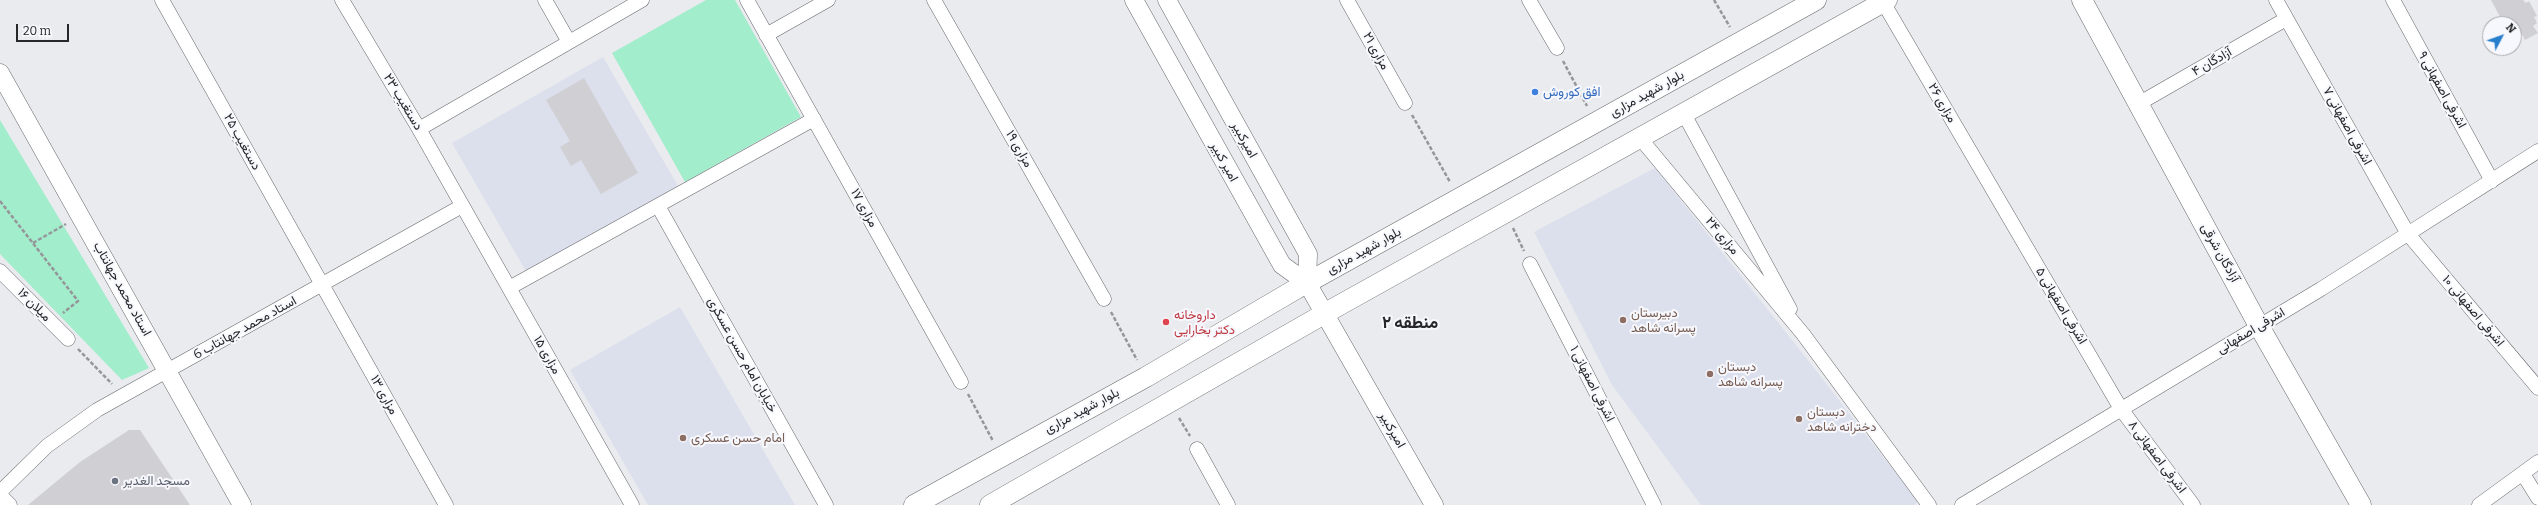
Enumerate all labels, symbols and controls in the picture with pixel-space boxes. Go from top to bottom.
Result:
scale bar [18,16,71,42]
north arrow [2482,16,2522,56]
text: N [2503,21,2518,36]
text: 20 m [23,24,51,38]
street label: مزاری ۲۱ [1359,29,1393,73]
street label: آزادگان ۴ [2189,44,2235,80]
street label: اشرفی اصفهانی ۹ [2414,49,2470,131]
street label: بلوار شهید مزاری [1607,67,1687,121]
street label: دستغیب ۲۳ [380,71,426,133]
street label: مزاری ۲۶ [1924,80,1960,126]
place label: افق کوروش [1543,84,1600,100]
street label: اشرفی اصفهانی ۷ [2319,84,2375,168]
marker: افق کوروش [1530,87,1540,97]
street label: دستغیب ۲۵ [220,111,264,173]
street label: امیرکبیر [1228,119,1260,161]
street label: مزاری ۱۹ [1002,128,1036,170]
street label: امیر کبیر [1207,139,1241,185]
street label: مزاری ۱۷ [847,186,881,230]
street label: مزاری ۲۴ [1702,214,1742,258]
street label: آزادگان شرقی [2197,221,2243,285]
street label: بلوار شهید مزاری [1324,224,1404,278]
street label: استاد محمد جهانتاب [90,239,154,339]
street label: اشرفی اصفهانی ۵ [2032,265,2090,347]
street label: اشرفی اصفهانی ۱۰ [2439,272,2507,350]
street label: میلان ۱۶ [14,285,54,325]
street label: استاد محمد جهانتاب 6 [191,293,299,363]
street label: خیابان امام حسن عسکری [704,295,780,415]
place label: دبیرستان پسرانه شاهد [1631,305,1696,336]
street label: اشرفی اصفهانی [2214,305,2288,357]
place label: داروخانه دکتر بخارایی [1174,307,1235,338]
district label: منطقه ۲ [1382,313,1438,333]
marker: دبیرستان پسرانه شاهد [1618,315,1628,325]
marker: داروخانه دکتر بخارایی [1161,317,1171,327]
street label: مزاری ۱۵ [530,333,564,377]
street label: اشرفی اصفهانی ۱ [1566,343,1618,425]
place label: دبستان پسرانه شاهد [1718,359,1783,390]
marker: دبستان پسرانه شاهد [1705,369,1715,379]
street label: مزاری ۱۳ [367,373,401,417]
street label: بلوار شهید مزاری [1042,385,1122,437]
place label: دبستان دخترانه شاهد [1807,404,1876,435]
street label: امیرکبیر [1375,409,1409,451]
marker: دبستان دخترانه شاهد [1794,414,1804,424]
street label: اشرفی اصفهانی ۸ [2125,418,2189,496]
place label: امام حسن عسکری [691,430,785,446]
marker: امام حسن عسکری [678,433,688,443]
place label: مسجد الغدیر [123,473,190,489]
marker: مسجد الغدیر [110,476,120,486]

